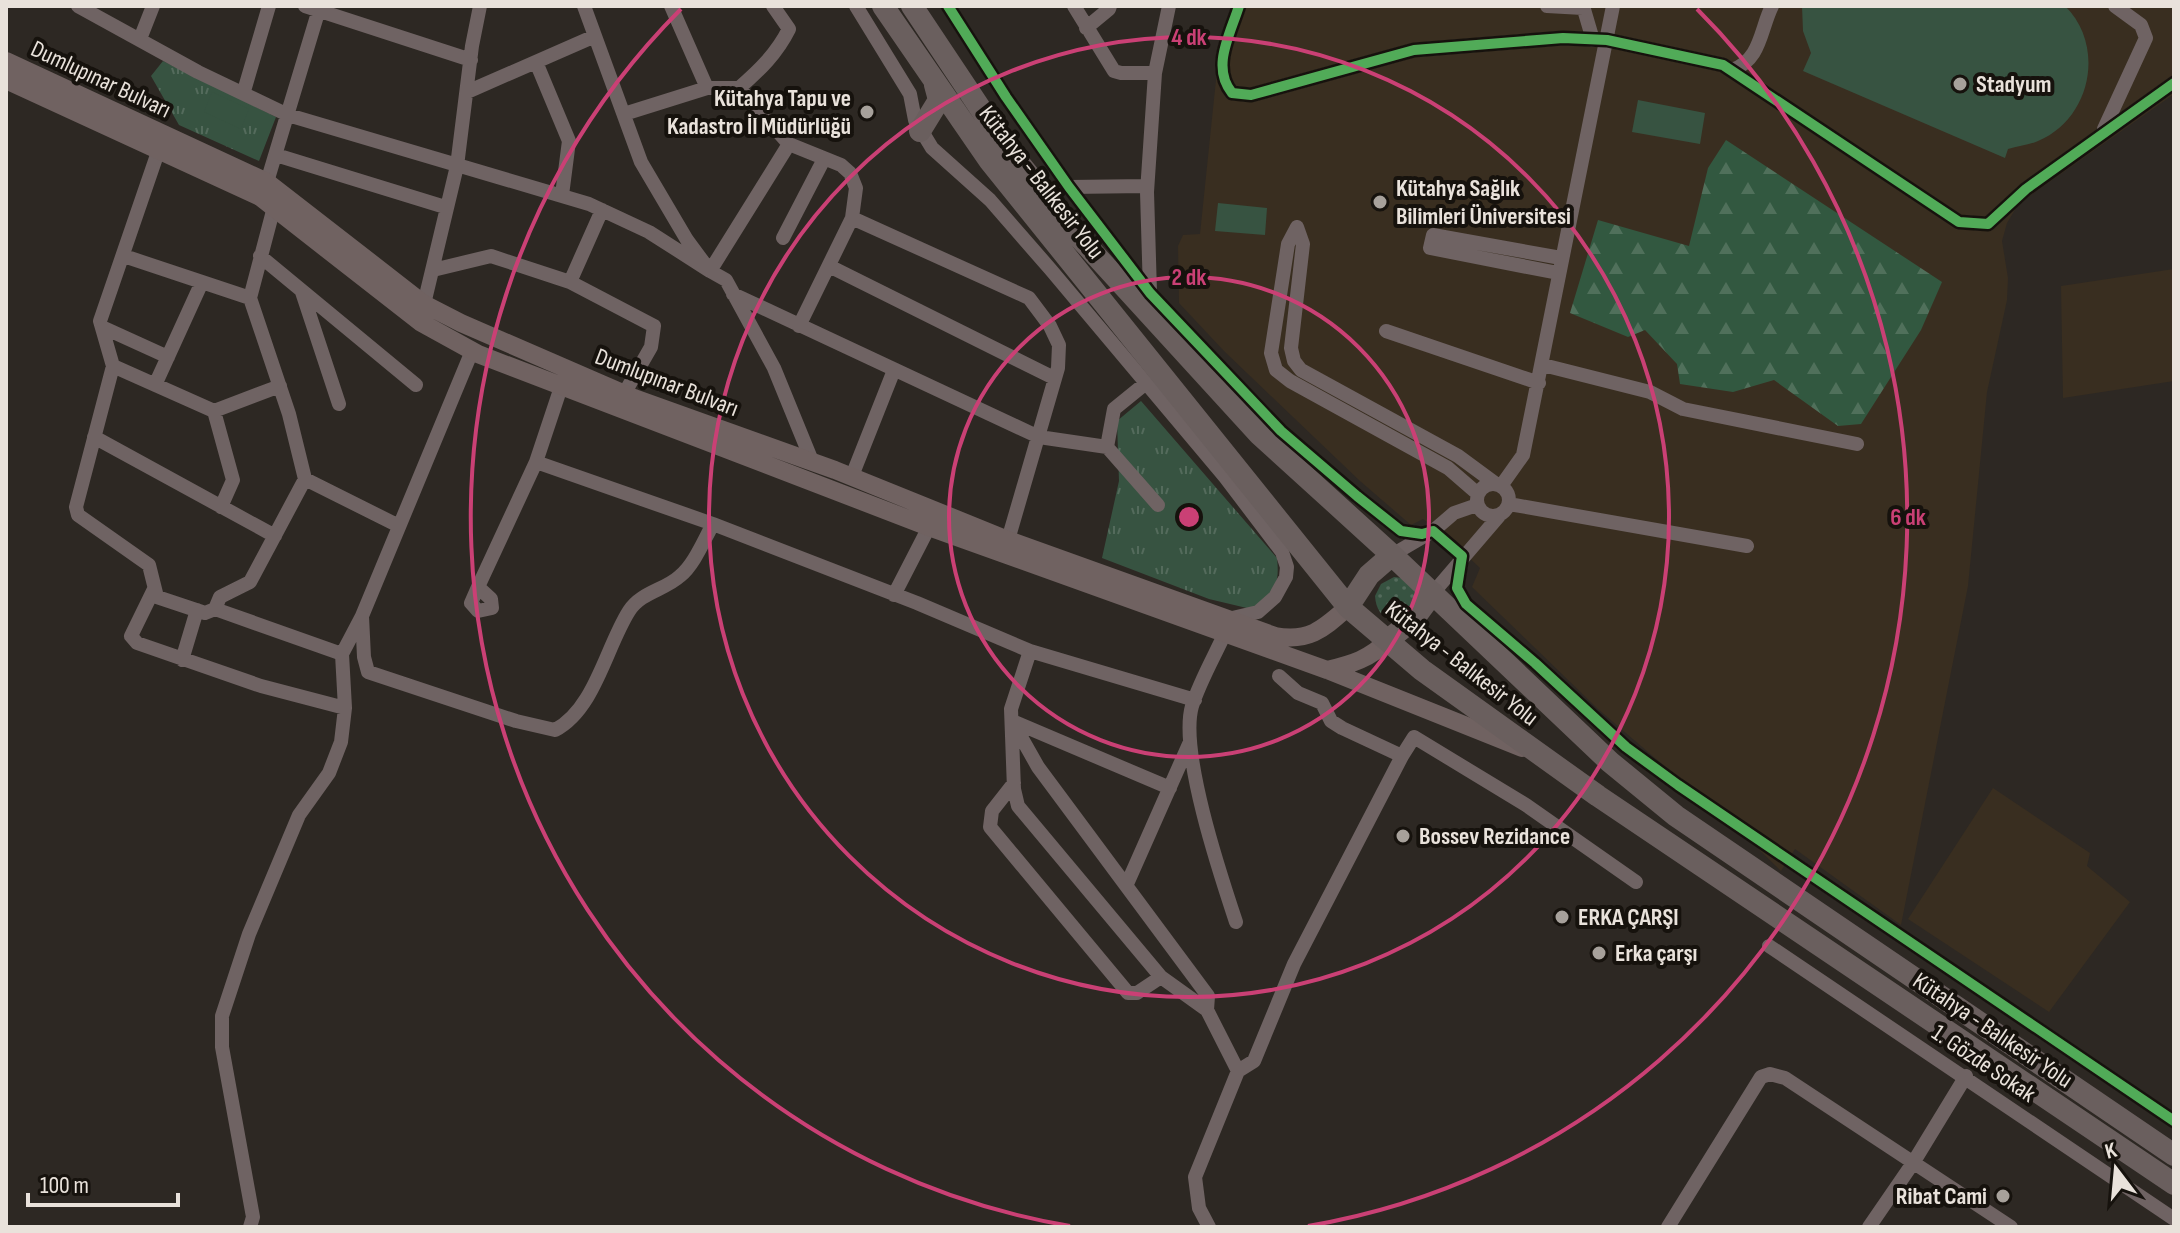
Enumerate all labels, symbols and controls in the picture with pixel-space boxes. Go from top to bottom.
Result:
text: 4 dk [1171,23,1207,52]
street label: Dumlupınar Bulvarı [26,34,175,125]
place label: Stadyum [1976,70,2051,99]
marker: Stadyum [1951,75,1969,93]
place label: Kütahya Tapu ve Kadastro İl Müdürlüğü [667,84,851,141]
street label: Kütahya - Balıkesir Yolu [973,100,1110,265]
marker: Kütahya Tapu ve Kadastro İl Müdürlüğü [858,103,876,121]
place label: Kütahya Sağlık Bilimleri Üniversitesi [1396,174,1571,231]
marker: Kütahya Sağlık Bilimleri Üniversitesi [1371,193,1389,211]
text: 2 dk [1172,263,1206,292]
street label: Dumlupınar Bulvarı [591,342,743,423]
centre of rings [1175,503,1203,531]
text: 6 dk [1890,503,1926,532]
street label: Kütahya - Balıkesir Yolu [1379,595,1544,732]
place label: Bossev Rezidance [1419,822,1570,851]
marker: Bossev Rezidance [1394,827,1412,845]
place label: ERKA ÇARŞI [1578,903,1679,932]
marker: ERKA ÇARŞI [1553,908,1571,926]
place label: Erka çarşı [1615,939,1697,968]
marker: Erka çarşı [1590,944,1608,962]
street label: Kütahya - Balıkesir Yolu [1907,966,2078,1095]
street label: 1. Gözde Sokak [1926,1018,2041,1109]
north arrow [2076,1129,2156,1209]
text: K [2102,1137,2120,1166]
scale bar [28,1157,178,1207]
text: 100 m [40,1171,89,1200]
place label: Ribat Cami [1896,1182,1987,1211]
marker: Ribat Cami [1994,1187,2012,1205]

